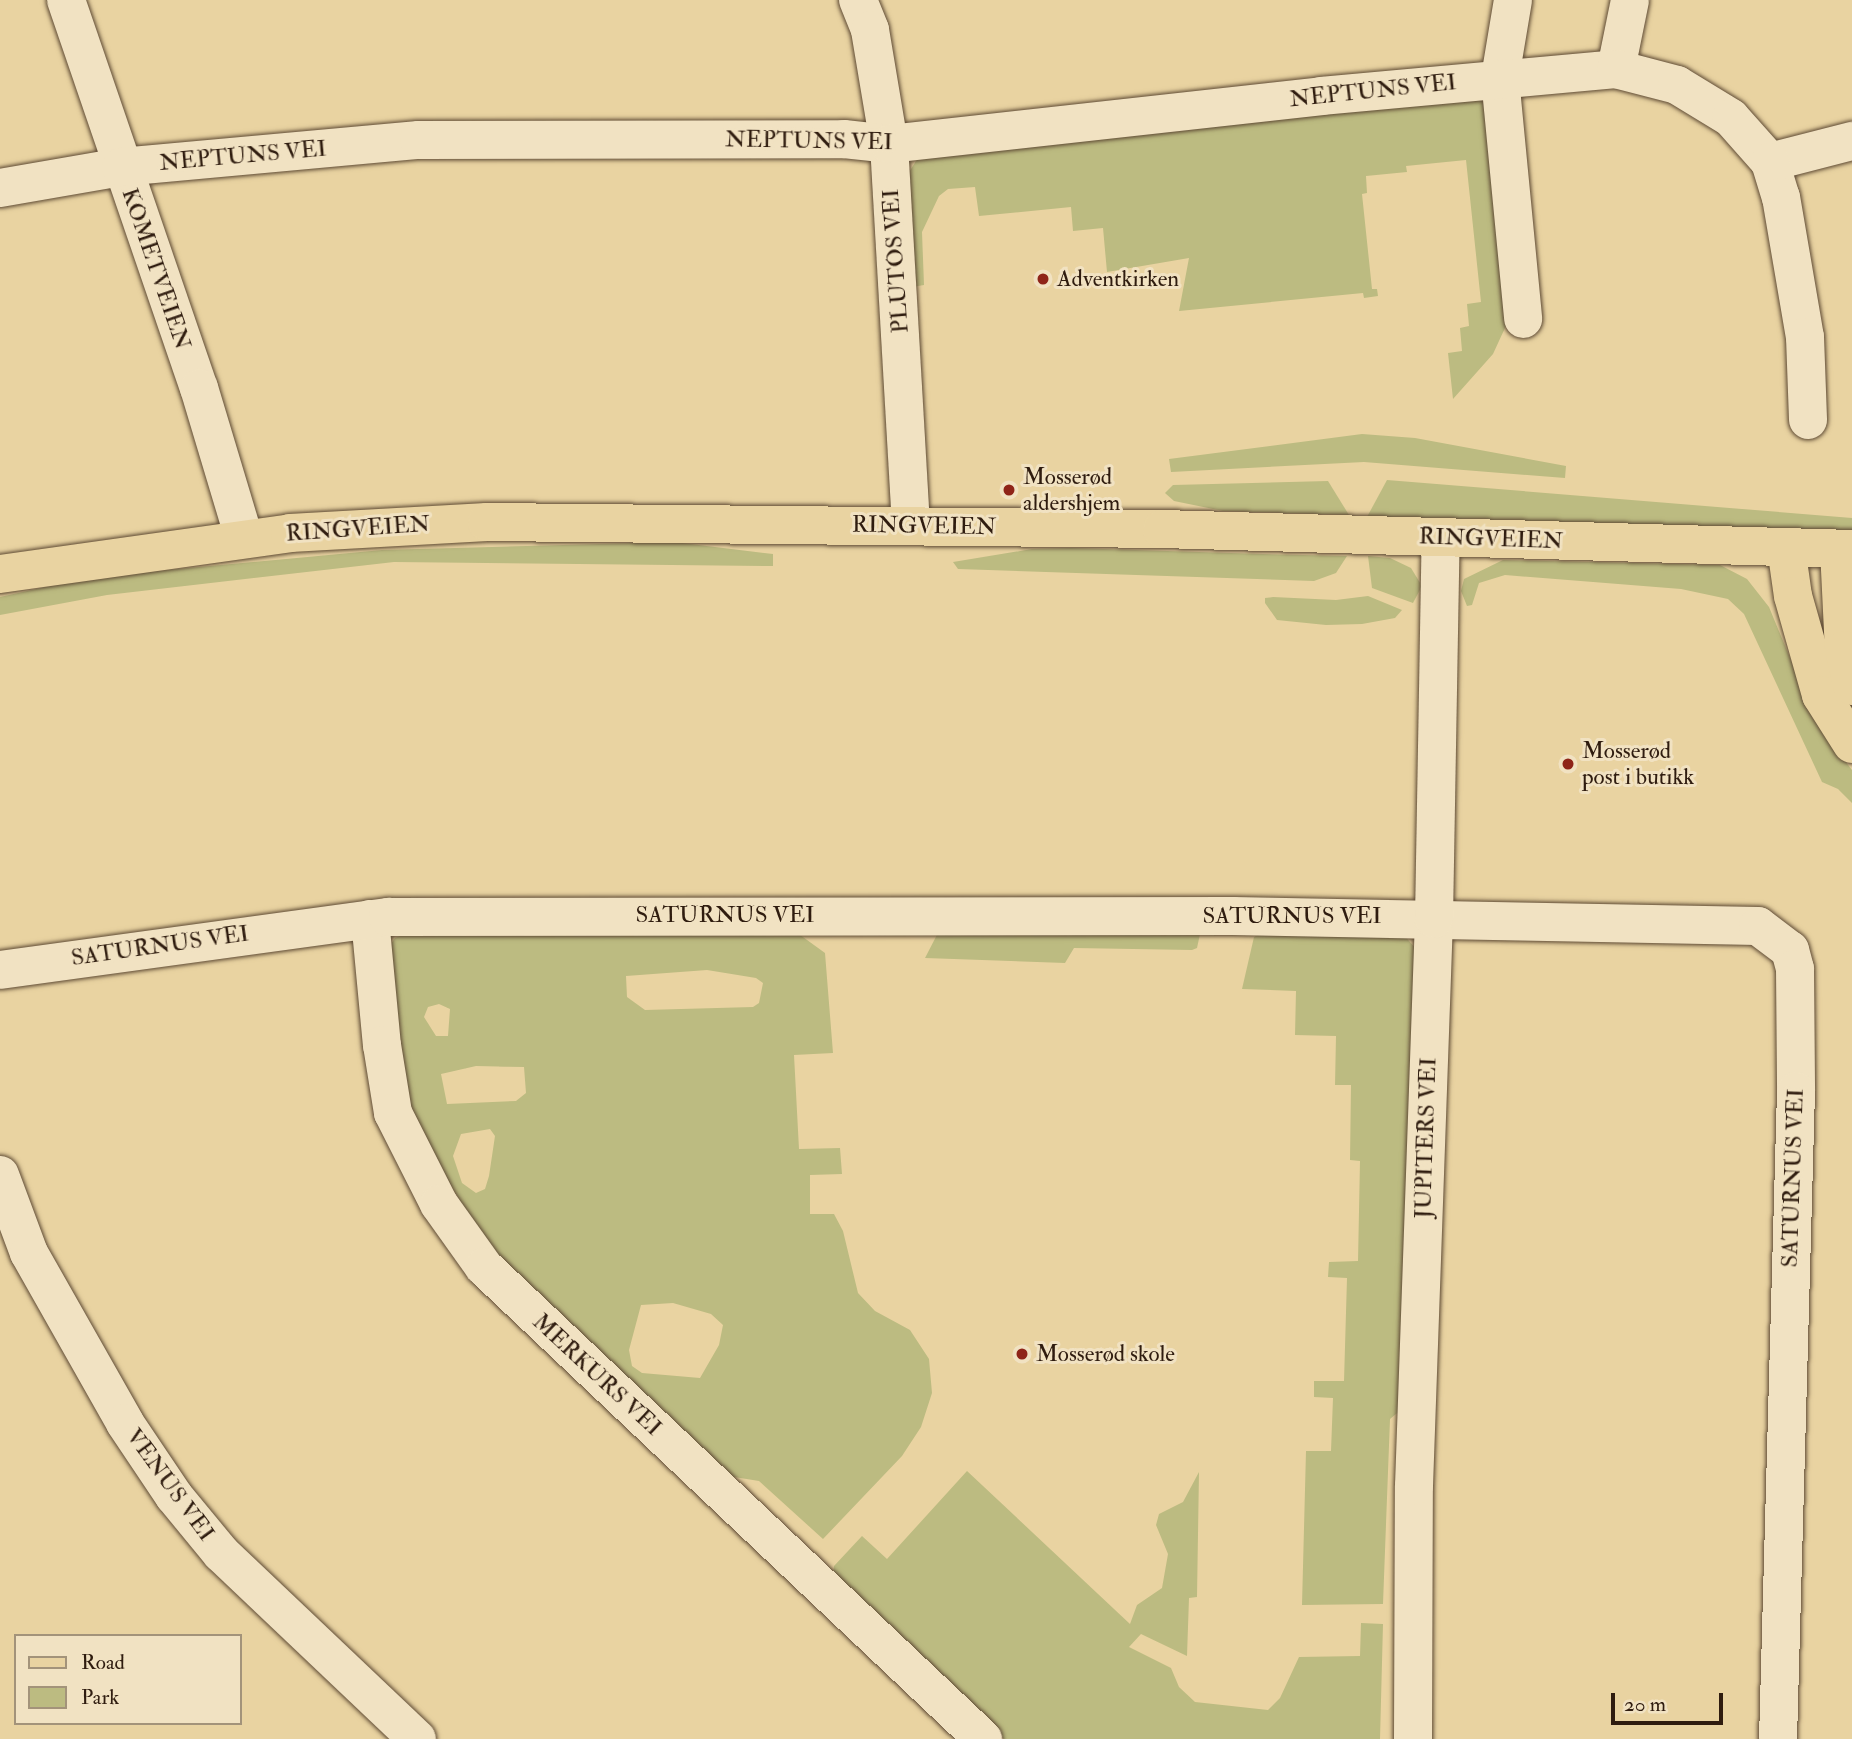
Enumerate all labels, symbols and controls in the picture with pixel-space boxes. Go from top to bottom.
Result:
street label: NEPTUNS VEI [1288,69,1458,113]
street label: NEPTUNS VEI [725,126,893,156]
street label: NEPTUNS VEI [158,135,328,177]
street label: KOMETVEIEN [115,185,197,353]
street label: PLUTOS VEI [877,188,915,334]
place label: Adventkirken [1057,265,1179,293]
marker: Adventkirken [1035,271,1051,287]
place label: Mosserød aldershjem [1023,463,1120,517]
marker: Mosserød aldershjem [1001,482,1017,498]
street label: RINGVEIEN [285,510,431,548]
street label: RINGVEIEN [852,511,996,541]
street label: RINGVEIEN [1418,523,1564,555]
place label: Mosserød post i butikk [1582,737,1694,791]
marker: Mosserød post i butikk [1560,756,1576,772]
street label: SATURNUS VEI [635,901,815,929]
street label: SATURNUS VEI [1202,902,1382,930]
street label: SATURNUS VEI [69,920,251,972]
street label: JUPITERS VEI [1409,1057,1443,1219]
street label: SATURNUS VEI [1776,1088,1810,1268]
street label: MERKURS VEI [527,1308,667,1442]
place label: Mosserød skole [1036,1340,1175,1368]
marker: Mosserød skole [1014,1346,1030,1362]
street label: VENUS VEI [120,1423,220,1547]
legend [14,1634,242,1725]
text: Road [81,1649,125,1676]
scale bar [1614,1680,1726,1724]
text: Park [81,1684,119,1711]
text: 20 m [1624,1691,1666,1718]

